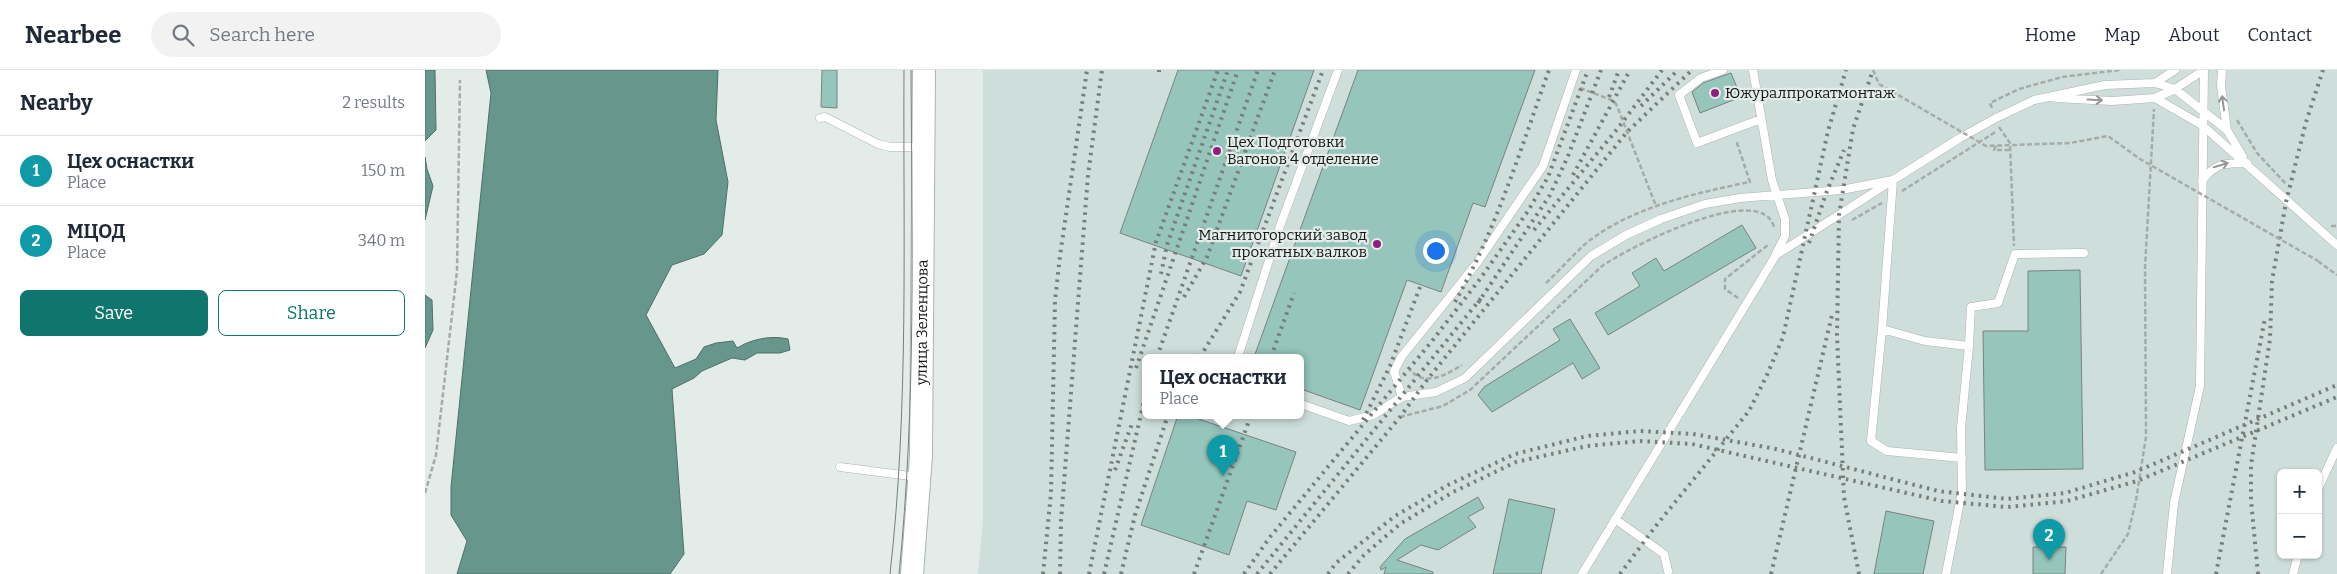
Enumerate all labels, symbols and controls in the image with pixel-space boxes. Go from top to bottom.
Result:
search box [151,12,501,57]
text: Nearbee [25,21,121,49]
icon: search [169,21,197,49]
text: Search here [209,23,315,46]
text: Home [2025,24,2076,46]
text: Map [2104,24,2140,46]
text: About [2168,24,2219,46]
text: Contact [2247,24,2312,46]
place label: Южуралпрокатмонтаж [1725,84,1896,102]
marker: Южуралпрокатмонтаж [1709,87,1721,99]
text: Nearby [20,90,93,116]
text: 2 results [342,93,405,112]
one-way arrow [2087,95,2103,104]
one-way arrow [2218,95,2228,111]
place label: Цех Подготовки Вагонов 4 отделение [1227,133,1379,168]
marker: Цех Подготовки Вагонов 4 отделение [1211,145,1223,157]
text: Цех оснастки [67,150,194,173]
one-way arrow [2213,160,2229,170]
text: 1 [33,161,39,180]
text: 150 m [361,161,405,180]
text: Place [67,173,106,192]
text: МЦОД [67,220,125,243]
place label: Магнитогорский завод прокатных валков [1198,226,1367,261]
text: 2 [31,231,41,250]
text: 340 m [358,231,405,250]
marker: Магнитогорский завод прокатных валков [1371,238,1383,250]
your location [1423,238,1449,264]
text: Place [67,243,106,262]
street label: улица Зеленцова [913,259,932,386]
button: Save [20,290,208,336]
button: Share [218,290,405,336]
popup [1142,354,1304,419]
text: Цех оснастки [1160,366,1286,389]
text: Place [1160,389,1199,408]
pin: 1 [1207,435,1239,476]
map controls [2277,469,2322,559]
button: + [2277,469,2322,514]
button: − [2277,514,2322,559]
pin: 2 [2033,519,2065,560]

